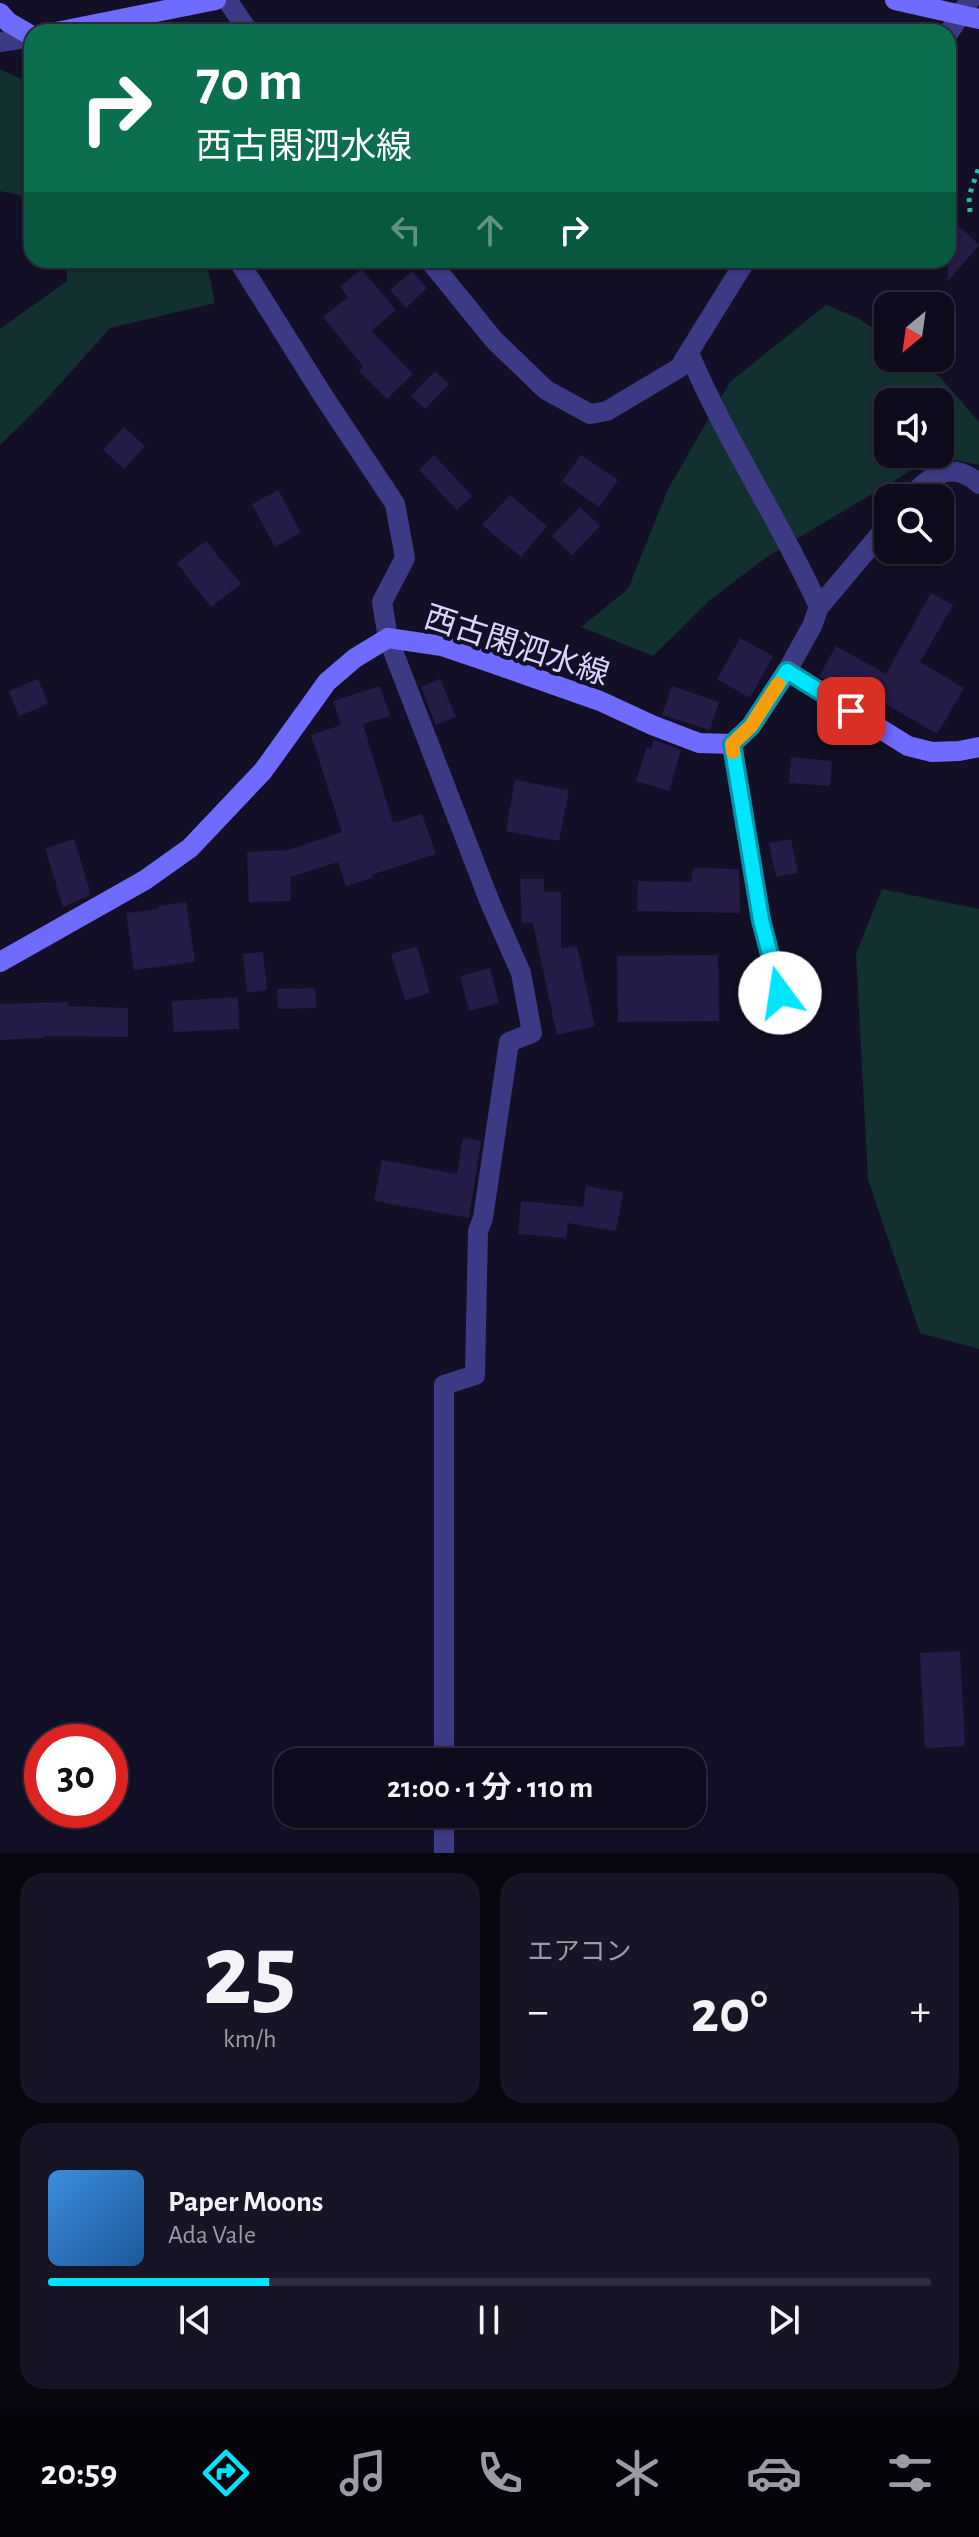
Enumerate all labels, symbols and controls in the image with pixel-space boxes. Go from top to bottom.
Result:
text: 70 m [196,54,303,110]
icon: right [64,56,168,160]
text: 西古閑泗水線 [196,129,412,165]
icon: left [384,208,428,252]
icon: ahead [468,208,512,252]
icon: right [552,208,596,252]
north arrow [874,292,954,372]
map controls [874,292,954,564]
button: sound [874,388,954,468]
button: search [874,484,954,564]
street label: 西古閑泗水線 [420,599,614,691]
pin [817,677,885,745]
icon: arrive [829,689,873,733]
position arrow [738,951,822,1035]
speed limit sign: 30 [24,1724,128,1828]
text: 21:00 · 1 分 · 110 m [387,1773,593,1803]
text: 25 [203,1920,297,2024]
text: エアコン [528,1939,632,1965]
text: 20° [691,1983,768,2043]
text: − [528,1990,549,2034]
text: + [910,1990,931,2034]
text: km/h [223,2026,277,2052]
text: Paper Moons [168,2187,323,2217]
text: Ada Vale [168,2222,256,2248]
icon: previous [173,2298,217,2342]
icon: pause [467,2298,511,2342]
icon: next [762,2298,806,2342]
icon: directions [198,2445,254,2501]
icon: music [335,2445,391,2501]
icon: phone [472,2445,528,2501]
icon: climate [609,2445,665,2501]
icon: car [746,2445,802,2501]
icon: filters [882,2445,938,2501]
text: 20:59 [40,2455,117,2491]

